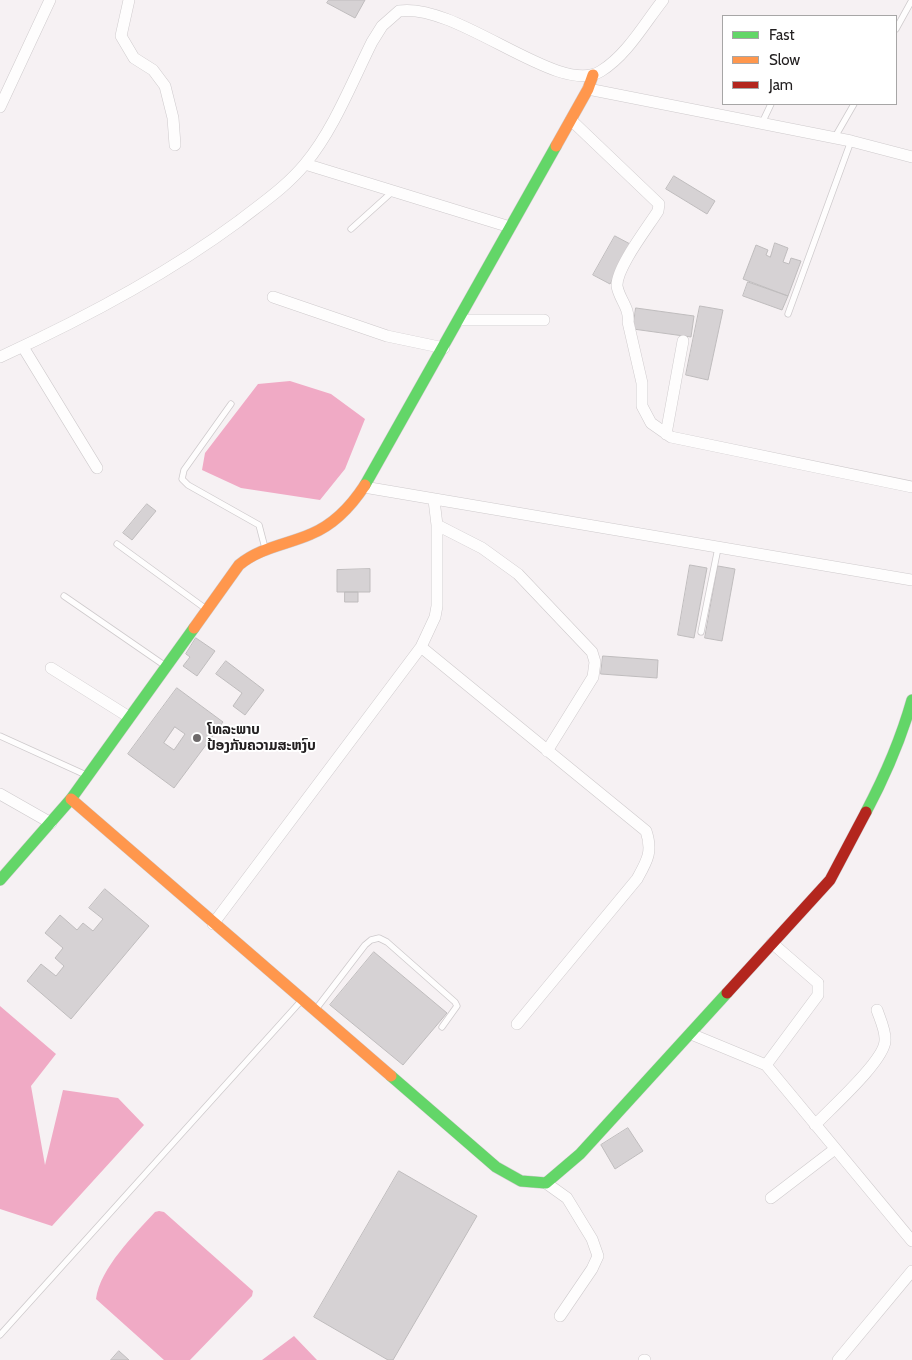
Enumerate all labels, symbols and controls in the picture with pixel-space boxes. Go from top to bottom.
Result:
legend [722,15,897,105]
text: Fast [769,26,794,44]
text: Slow [769,51,800,69]
text: Jam [769,76,793,94]
place label: ໂທລະພາບ ປ້ອງກັນຄວາມສະຫງົບ [207,722,316,754]
marker: ໂທລະພາບ ປ້ອງກັນຄວາມສະຫງົບ [191,732,203,744]

